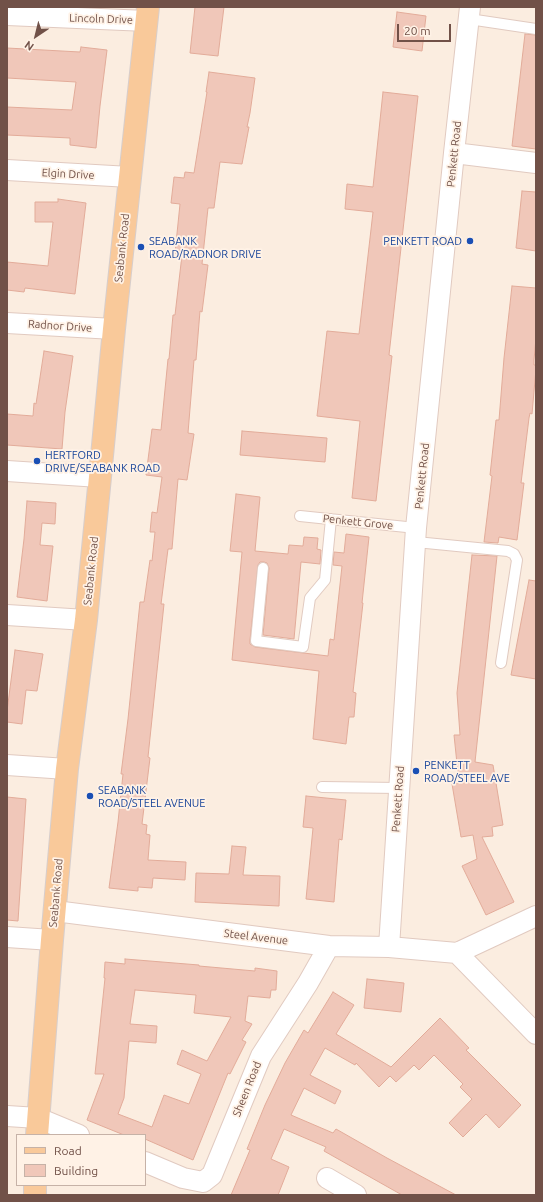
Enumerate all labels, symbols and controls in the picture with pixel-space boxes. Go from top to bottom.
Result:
street label: Lincoln Drive [69,11,133,27]
north arrow [16,16,56,56]
scale bar [399,16,453,42]
text: 20 m [404,24,431,37]
text: N [22,39,36,53]
street label: Penkett Road [444,120,464,188]
street label: Elgin Drive [41,166,95,182]
street label: Seabank Road [112,213,132,283]
place label: SEABANK ROAD/RADNOR DRIVE [149,234,261,260]
place label: PENKETT ROAD [383,234,462,248]
marker: PENKETT ROAD [465,236,475,246]
marker: SEABANK ROAD/RADNOR DRIVE [136,242,146,252]
street label: Radnor Drive [27,317,93,335]
street label: Penkett Road [412,442,432,510]
place label: HERTFORD DRIVE/SEABANK ROAD [45,448,160,474]
marker: HERTFORD DRIVE/SEABANK ROAD [32,456,42,466]
street label: Penkett Grove [322,512,394,532]
street label: Seabank Road [81,536,101,606]
place label: PENKETT ROAD/STEEL AVE [424,758,510,784]
street label: Penkett Road [389,765,407,833]
marker: PENKETT ROAD/STEEL AVE [411,766,421,776]
place label: SEABANK ROAD/STEEL AVENUE [98,783,205,809]
marker: SEABANK ROAD/STEEL AVENUE [85,791,95,801]
street label: Seabank Road [46,858,66,928]
street label: Steel Avenue [223,927,289,947]
street label: Sheen Road [230,1059,264,1119]
legend [16,1134,146,1186]
text: Road [54,1144,82,1157]
text: Building [54,1164,98,1177]

